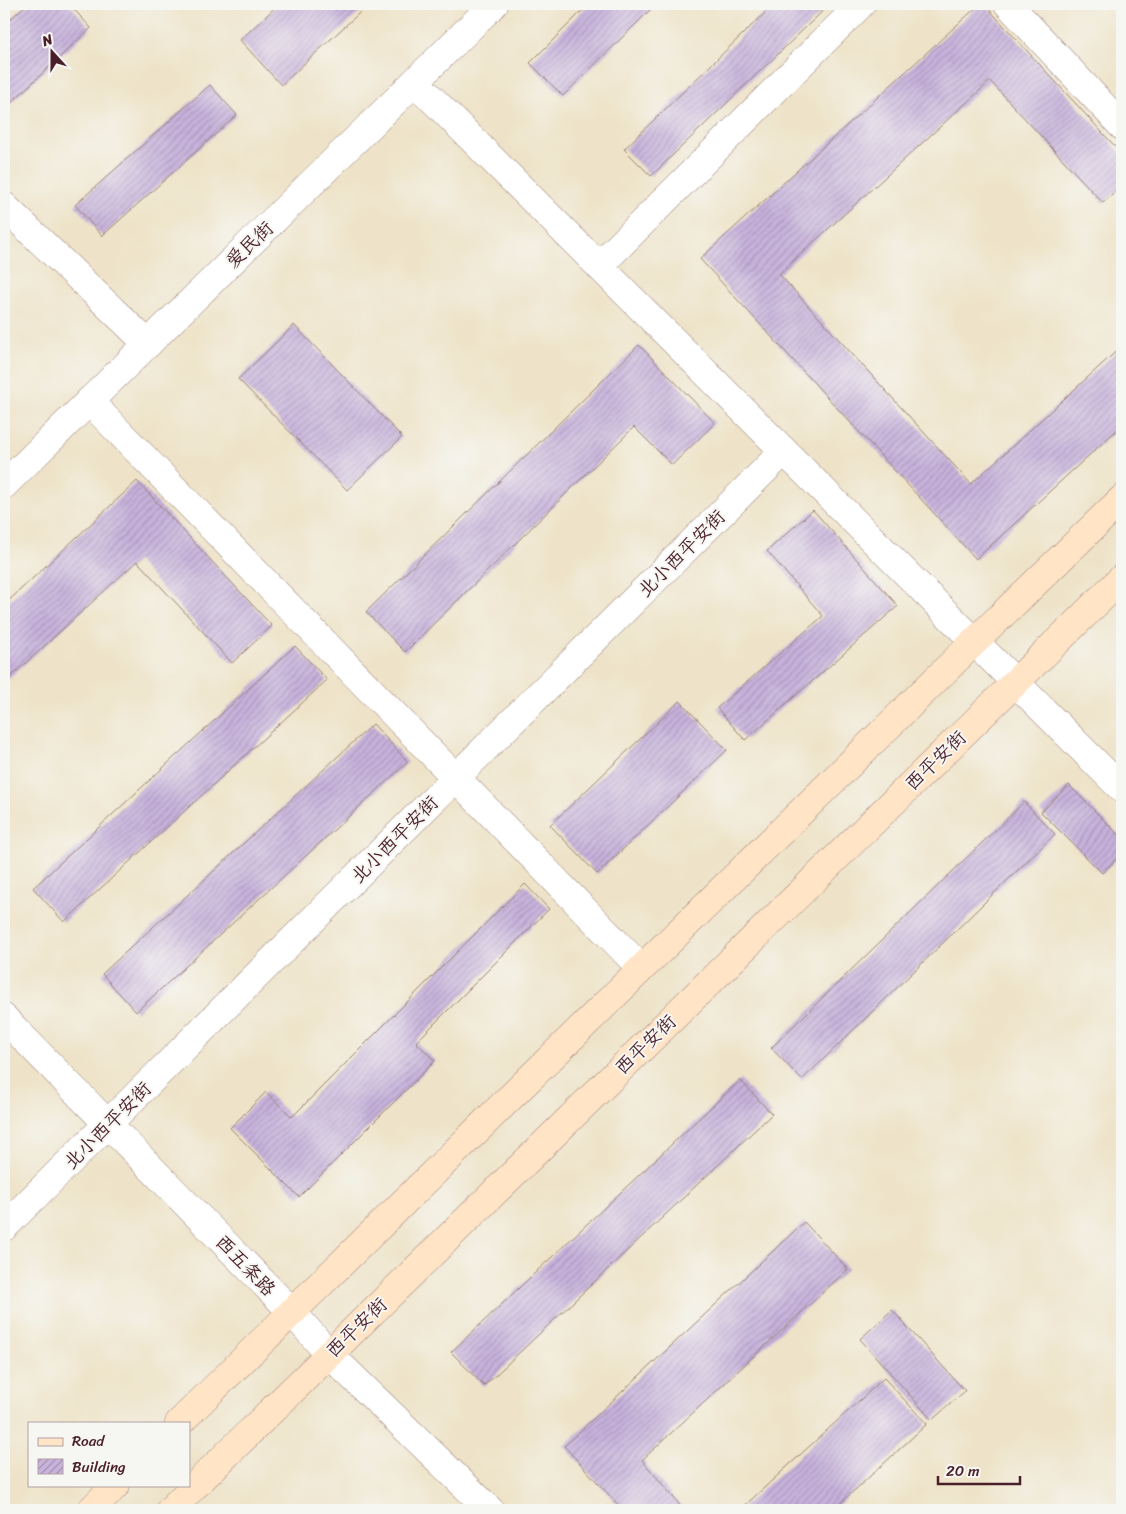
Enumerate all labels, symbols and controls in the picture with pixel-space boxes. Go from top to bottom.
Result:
text: N [38,27,57,54]
north arrow [28,28,78,78]
street label: 爱民街 [217,213,281,276]
street label: 北小西平安街 [629,501,733,605]
street label: 西平安街 [897,722,974,799]
street label: 北小西平安街 [342,787,446,891]
street label: 西平安街 [607,1006,684,1083]
street label: 北小西平安街 [55,1073,159,1177]
street label: 西五条路 [207,1227,284,1304]
street label: 西平安街 [318,1289,395,1366]
legend [28,1422,190,1486]
text: Road [72,1428,105,1454]
text: Building [72,1454,126,1480]
scale bar [938,1454,1021,1486]
text: 20 m [946,1458,980,1484]

